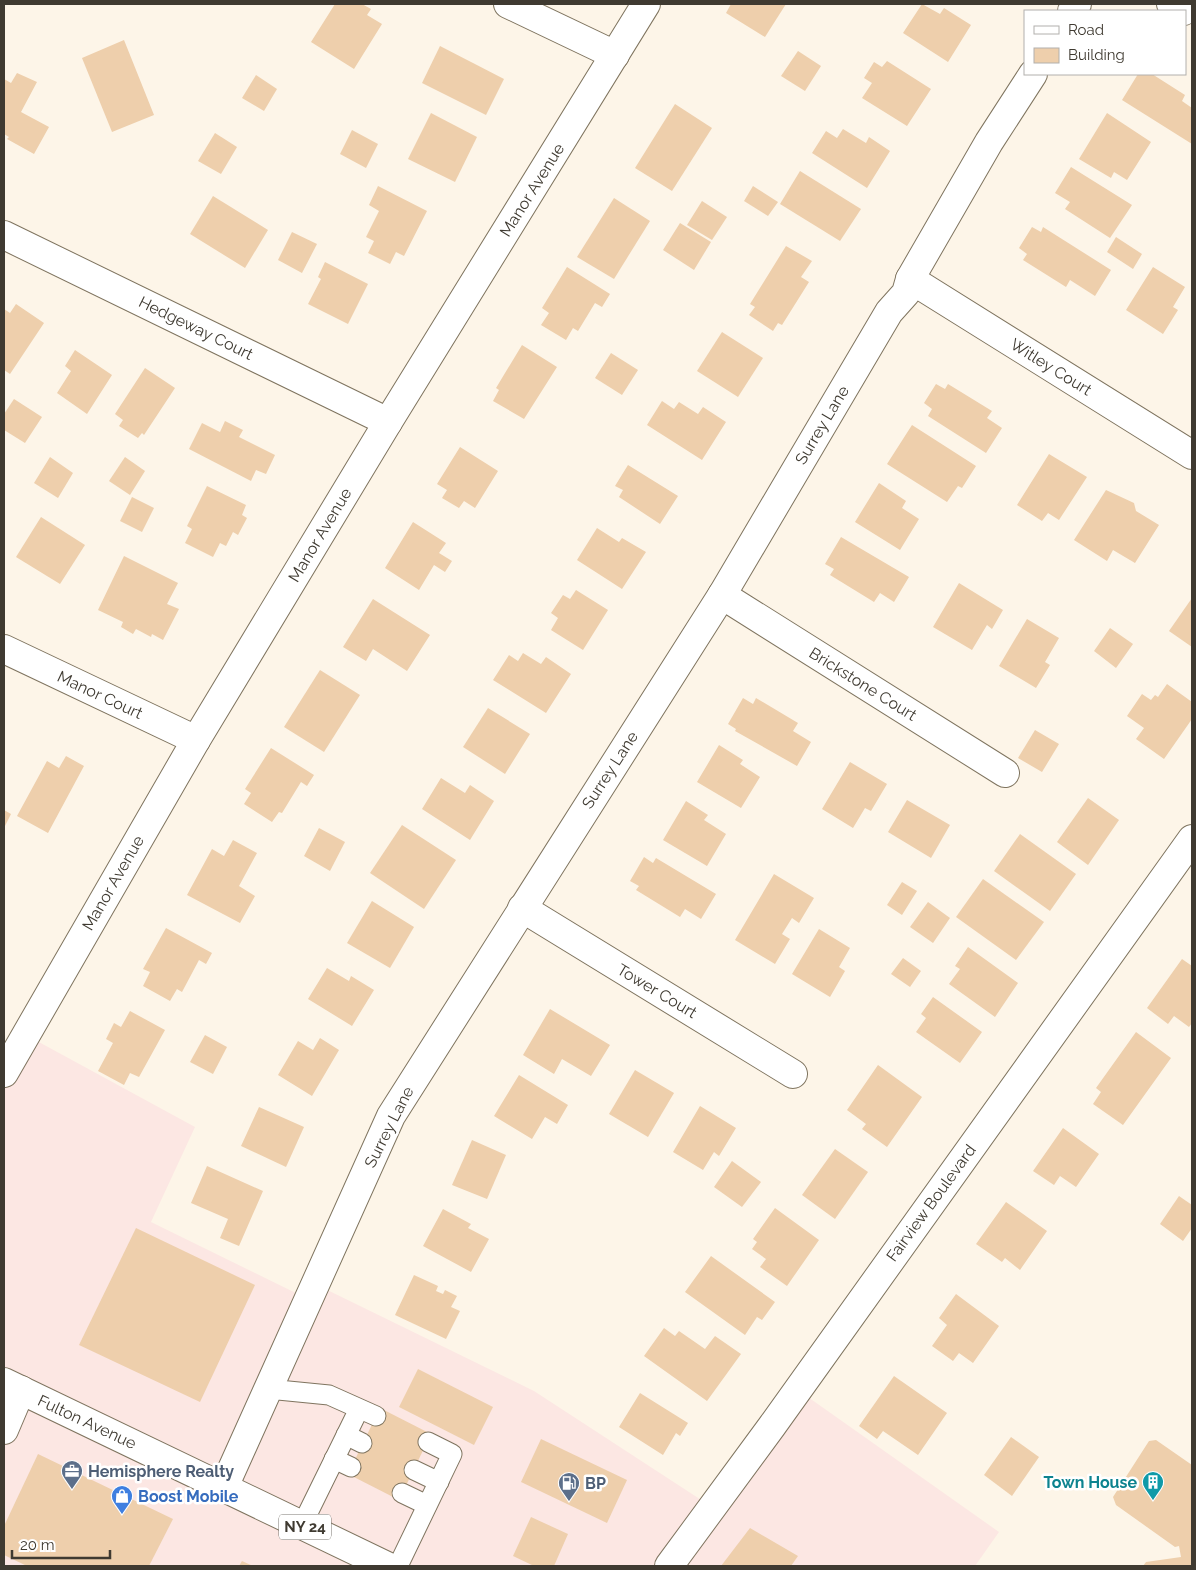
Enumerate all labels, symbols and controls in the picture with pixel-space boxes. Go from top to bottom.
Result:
legend [1024,10,1186,75]
text: Road [1068,21,1104,39]
text: Building [1068,46,1125,64]
street label: Manor Avenue [496,140,568,240]
street label: Hedgeway Court [136,292,257,364]
street label: Witley Court [1007,334,1096,400]
street label: Surrey Lane [791,382,853,468]
street label: Manor Avenue [284,484,356,586]
street label: Brickstone Court [806,643,921,725]
street label: Manor Court [54,667,146,723]
street label: Surrey Lane [578,728,642,812]
street label: Manor Avenue [78,832,148,934]
street label: Tower Court [614,960,701,1023]
street label: Surrey Lane [360,1083,418,1171]
street label: Fairview Boulevard [882,1141,980,1265]
street label: Fulton Avenue [35,1391,139,1453]
office icon: Hemisphere Realty [60,1459,84,1490]
place label: Hemisphere Realty [88,1462,234,1481]
building icon: Town House [1141,1470,1165,1501]
fuel station icon: BP [557,1471,581,1502]
place label: Town House [1044,1473,1137,1492]
place label: BP [585,1474,606,1493]
shop icon: Boost Mobile [110,1484,134,1515]
place label: Boost Mobile [138,1487,239,1506]
road number: NY 24 [279,1514,331,1540]
scale bar [12,1528,110,1560]
text: 20 m [20,1536,55,1554]

